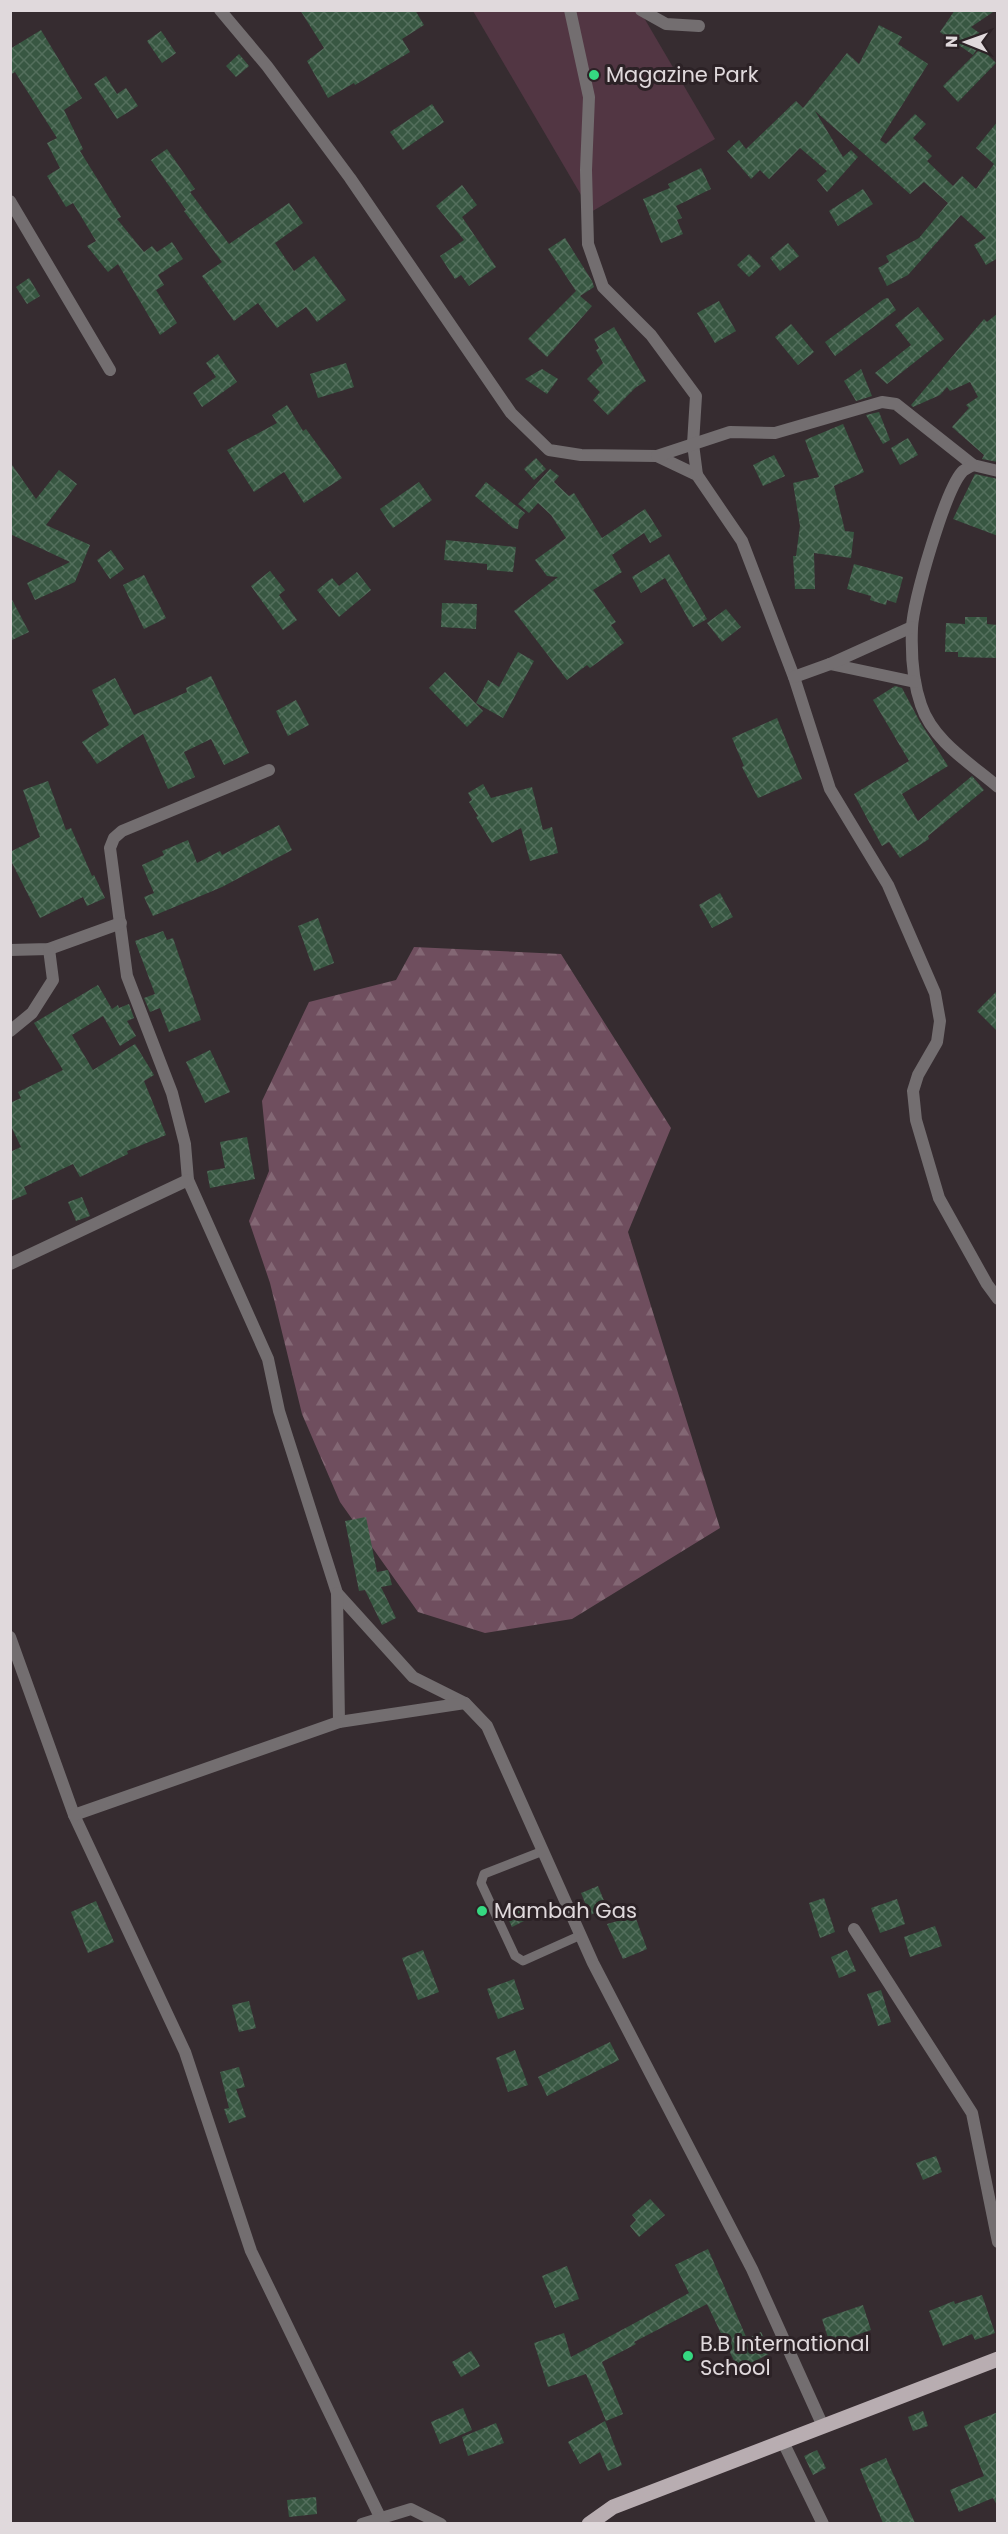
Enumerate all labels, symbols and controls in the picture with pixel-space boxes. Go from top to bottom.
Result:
north arrow [936,12,996,72]
text: N [940,36,963,48]
place label: Magazine Park [606,60,759,89]
marker: Magazine Park [587,68,601,82]
place label: Mambah Gas [494,1896,637,1925]
marker: Mambah Gas [475,1904,489,1918]
place label: B.B International School [700,2329,870,2382]
marker: B.B International School [681,2349,695,2363]

